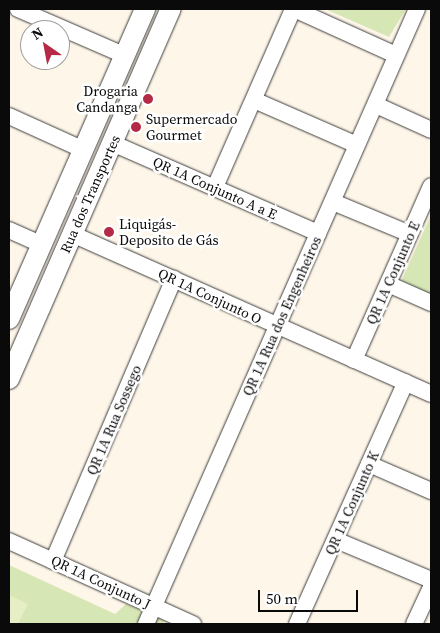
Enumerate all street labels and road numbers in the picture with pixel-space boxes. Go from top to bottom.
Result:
street label: Rua dos Transportes [56,132,124,256]
street label: QR 1A Conjunto A a E [150,153,280,223]
street label: QR 1A Conjunto E [363,219,423,327]
street label: QR 1A Rua dos Engenheiros [239,234,325,398]
street label: QR 1A Conjunto O [156,265,264,327]
street label: QR 1A Rua Sossego [83,362,145,478]
street label: QR 1A Conjunto K [322,449,382,557]
street label: QR 1A Conjunto J [49,552,153,612]

